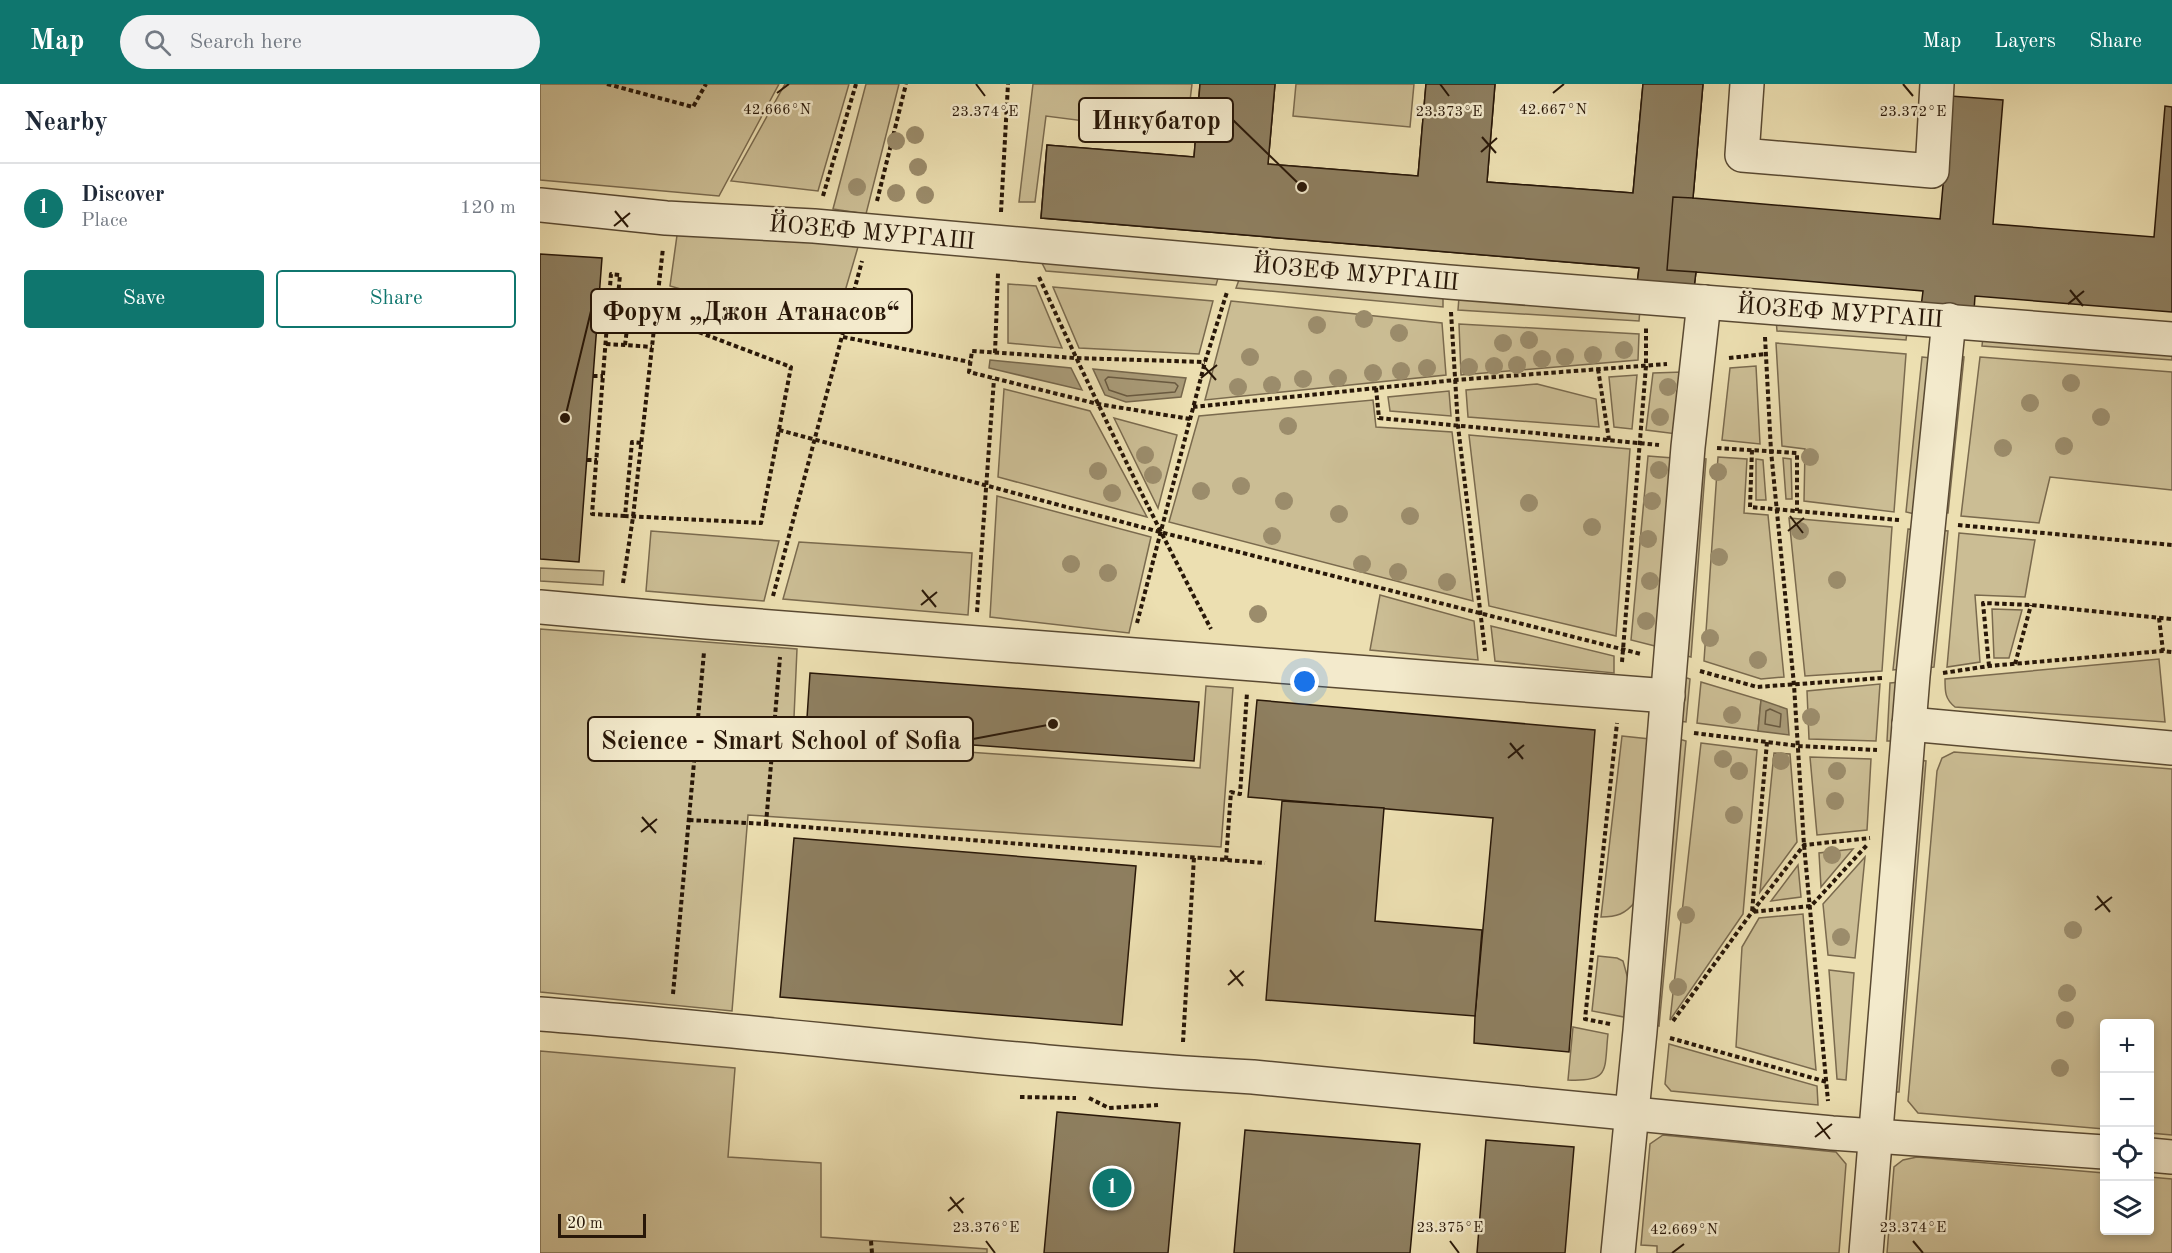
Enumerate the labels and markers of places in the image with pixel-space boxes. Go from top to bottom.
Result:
callout: Инкубатор [1079,98,1233,142]
callout: Форум „Джон Атанасов“ [591,289,912,333]
callout: Science - Smart School of Sofia [588,717,973,761]
pin: 1 [1092,1166,1132,1210]

